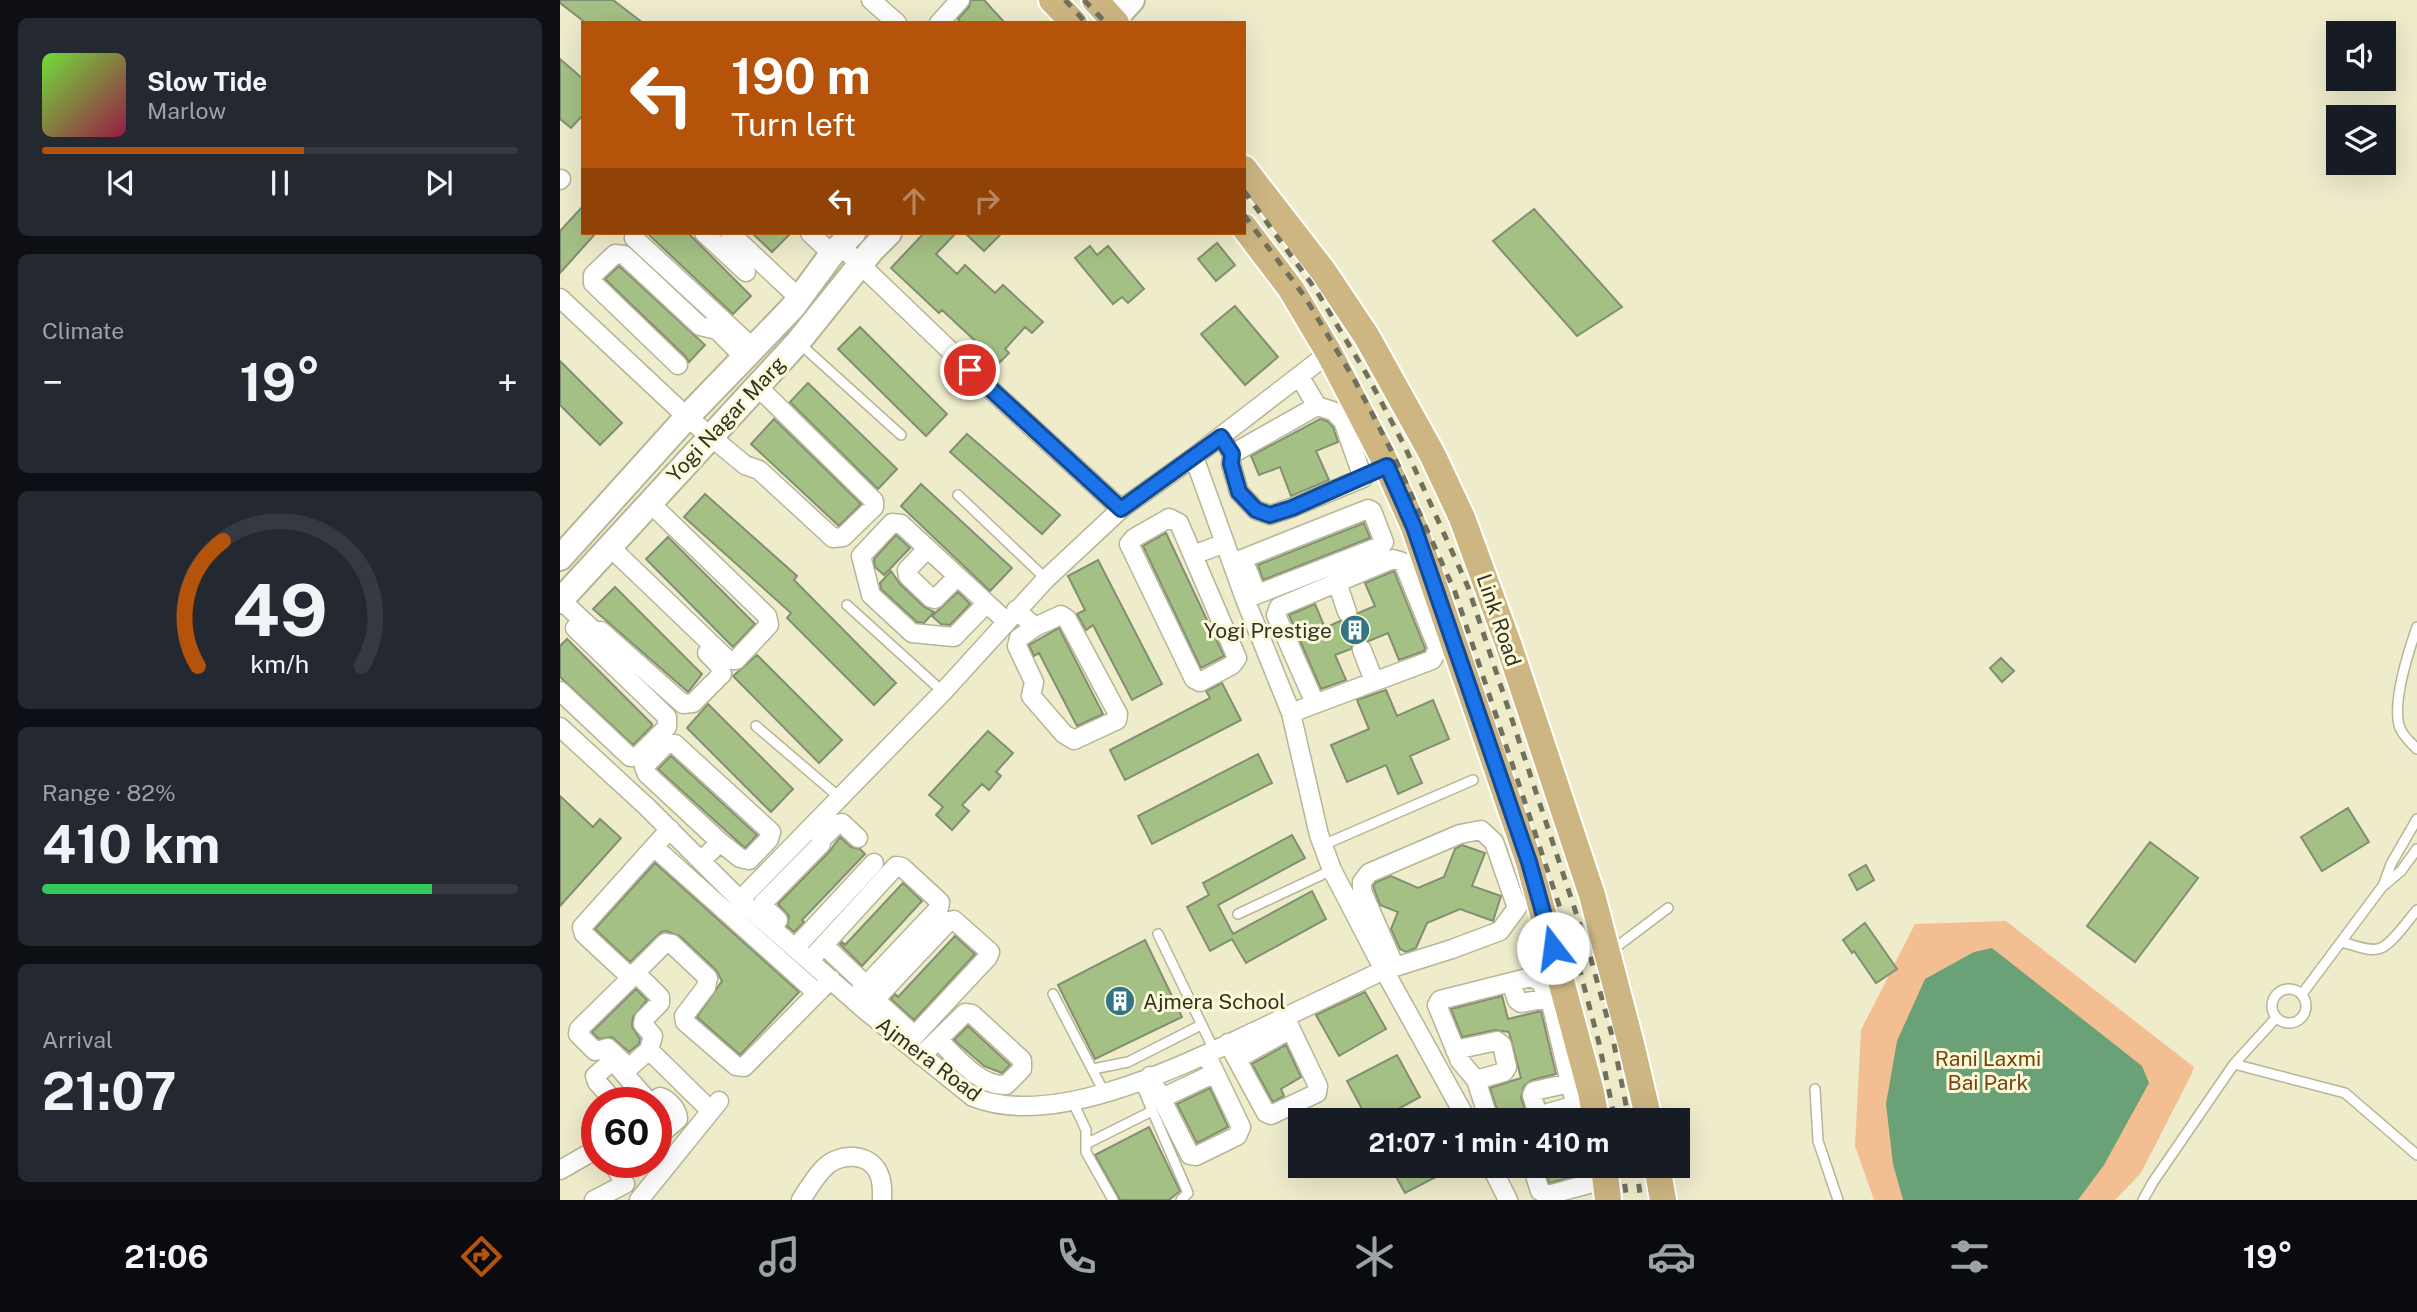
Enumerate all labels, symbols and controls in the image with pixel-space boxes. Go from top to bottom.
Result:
map controls [2326,21,2396,175]
button: sound [2326,21,2396,91]
text: 190 m [731,47,871,105]
icon: left [616,49,707,140]
text: Slow Tide [147,66,267,97]
text: Marlow [147,97,226,124]
button: layers [2326,105,2396,175]
text: Turn left [731,106,856,143]
icon: previous [102,164,140,202]
icon: pause [261,164,299,202]
icon: next [420,164,458,202]
icon: left [822,182,860,220]
icon: ahead [895,182,933,220]
icon: right [968,182,1006,220]
text: Climate [42,317,124,344]
pin [940,340,1000,400]
street label: Yogi Nagar Marg [661,351,791,487]
icon: arrive [951,351,989,389]
text: 19° [239,352,321,413]
text: − [42,360,63,405]
text: + [497,360,518,405]
text: 49 [232,567,328,652]
street label: Link Road [1472,570,1526,670]
building icon: Yogi Prestige [1338,613,1372,647]
place label: Yogi Prestige [1204,618,1332,643]
text: km/h [251,649,309,679]
text: Range · 82% [42,779,176,806]
text: 410 km [42,814,220,875]
position arrow [1516,911,1590,985]
building icon: Ajmera School [1103,984,1137,1018]
place label: Ajmera School [1143,989,1286,1014]
street label: Ajmera Road [872,1011,986,1107]
text: Arrival [42,1026,113,1053]
park label: Rani Laxmi Bai Park [1935,1046,2041,1095]
text: 21:07 [42,1061,177,1122]
speed limit sign: 60 [581,1087,672,1178]
text: 21:07 · 1 min · 410 m [1369,1127,1609,1158]
icon: directions [457,1232,506,1281]
icon: music [755,1232,804,1281]
icon: phone [1052,1232,1101,1281]
icon: climate [1350,1232,1399,1281]
icon: car [1647,1232,1696,1281]
icon: filters [1945,1232,1994,1281]
text: 21:06 [124,1238,209,1275]
text: 19° [2243,1238,2293,1275]

